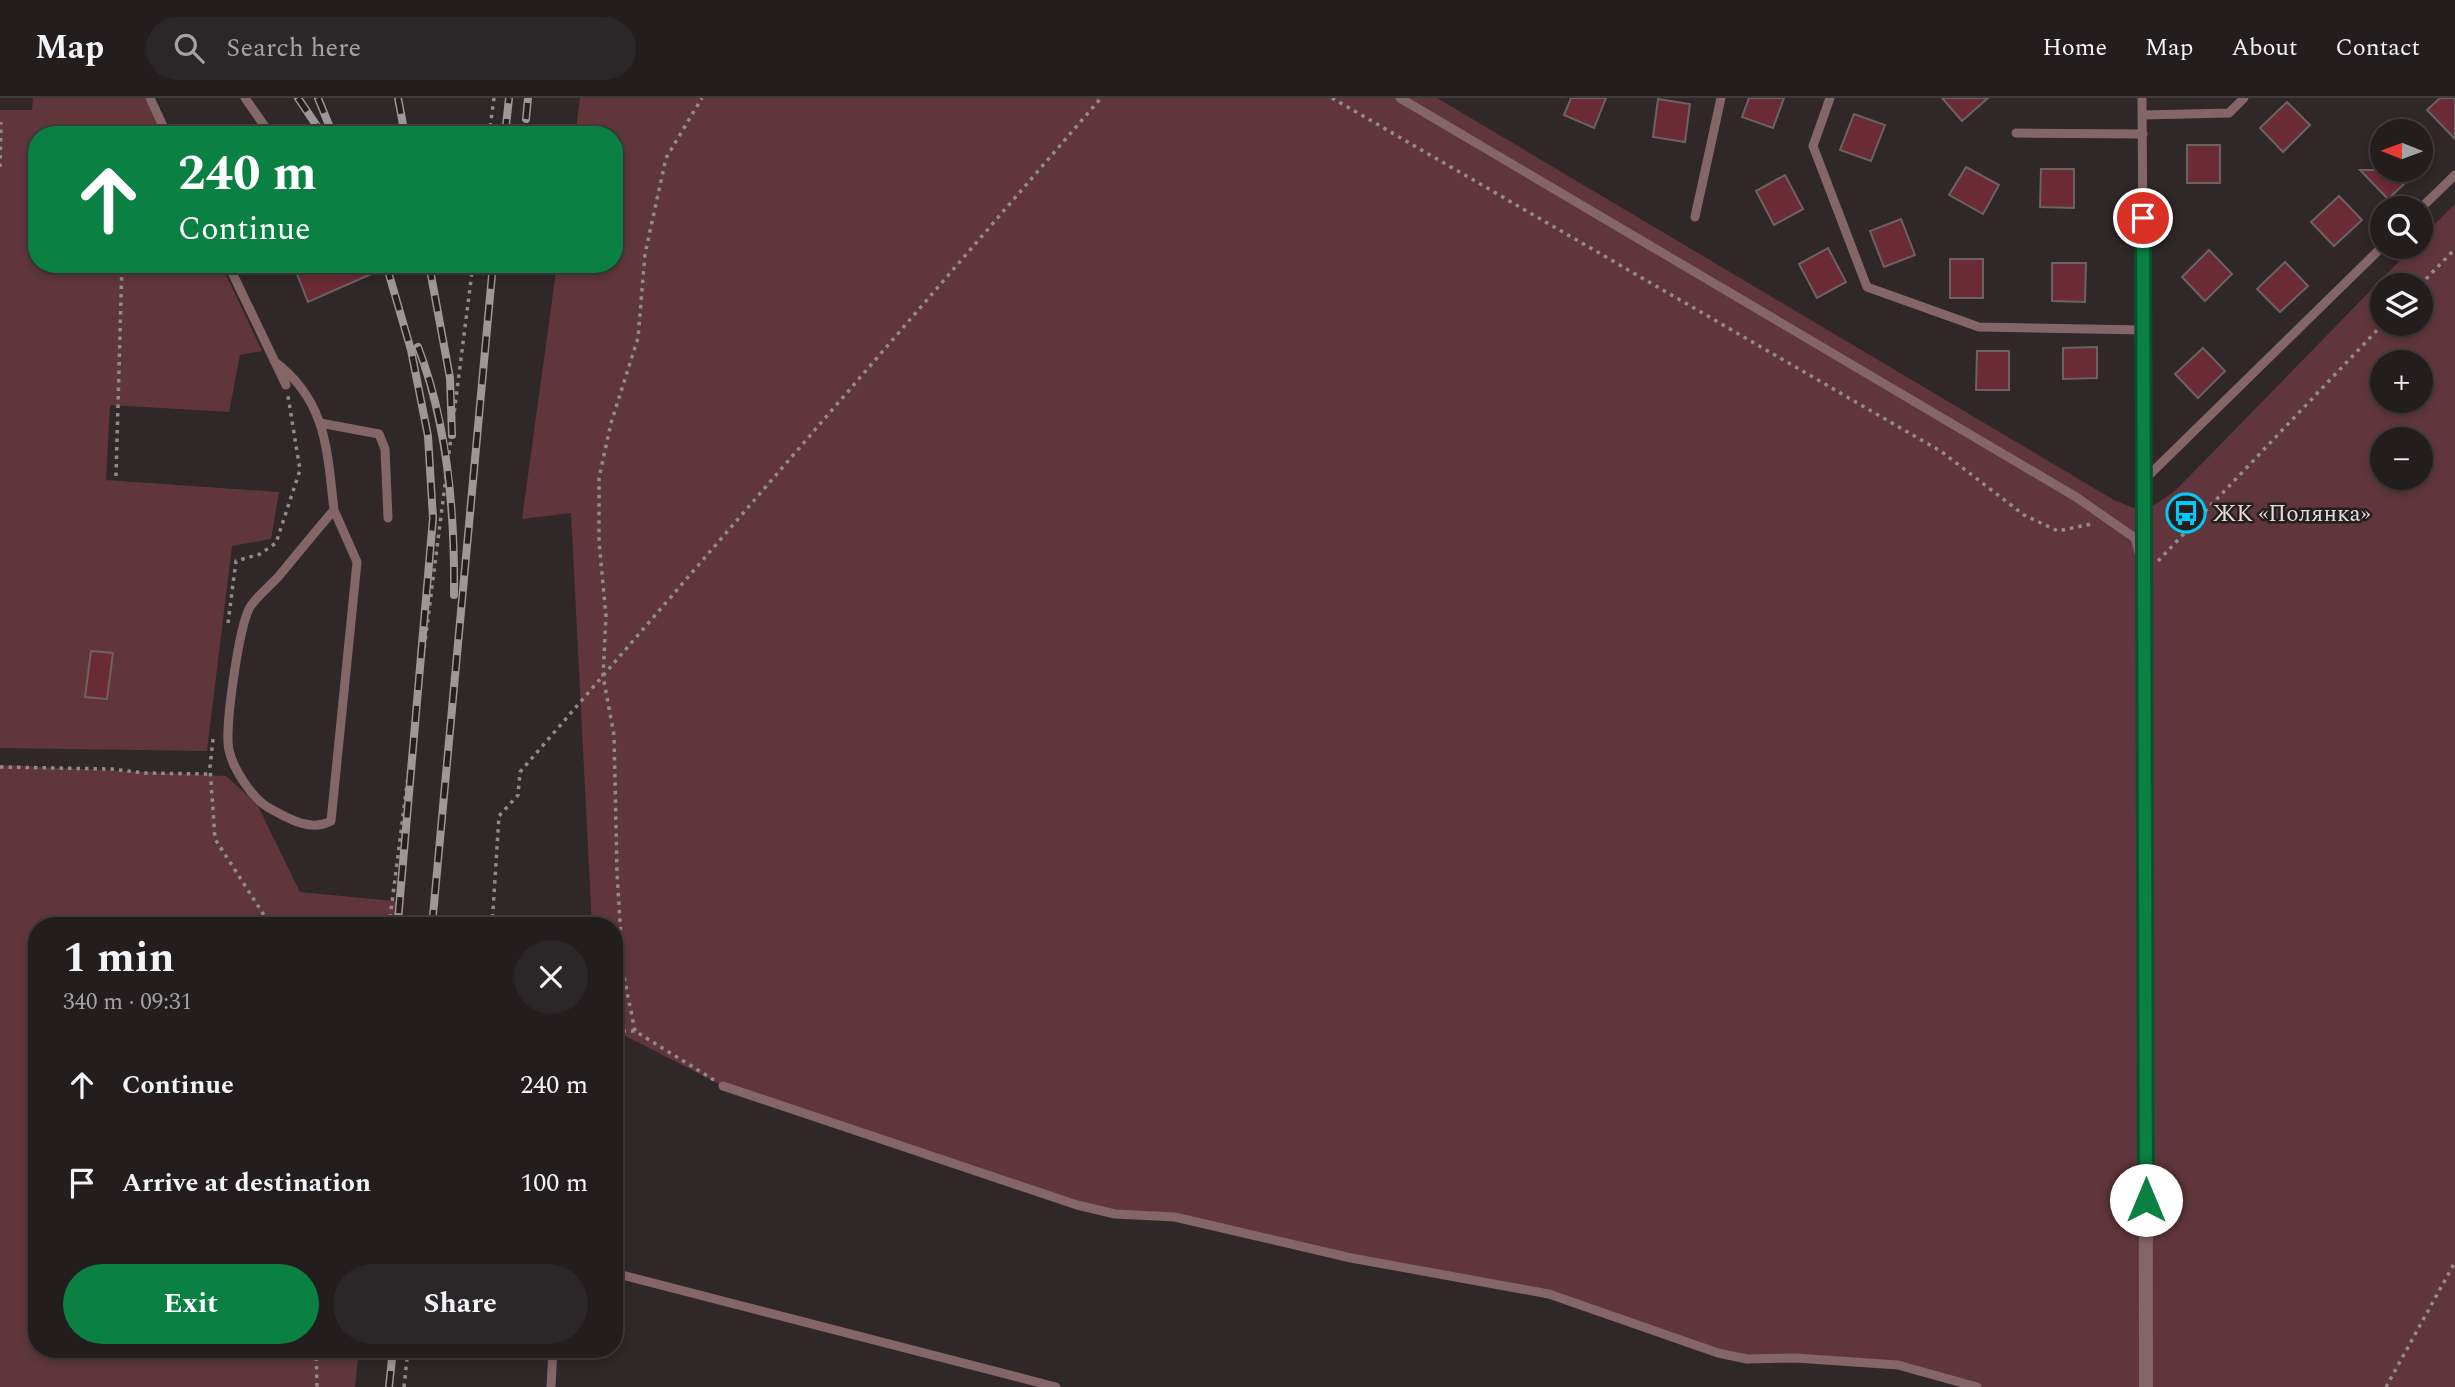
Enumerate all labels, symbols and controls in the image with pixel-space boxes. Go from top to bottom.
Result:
search box [146,17,636,80]
text: Map [35,23,104,73]
text: Search here [226,28,361,68]
icon: search [170,29,208,67]
text: Home [2042,30,2107,66]
text: Map [2145,30,2193,66]
text: About [2231,30,2297,66]
text: Contact [2335,30,2420,66]
north arrow [2370,119,2432,182]
map controls [2370,119,2433,490]
text: 240 m [178,137,317,212]
icon: ahead [63,154,154,245]
pin [2113,188,2173,248]
button: search [2370,196,2433,259]
icon: arrive [2124,199,2162,237]
text: Continue [178,205,311,254]
button: layers [2370,273,2433,336]
button: + [2370,350,2433,413]
button: − [2370,427,2433,490]
bus stop icon: ЖК «Полянка» [2165,492,2207,534]
place label: ЖК «Полянка» [2213,497,2371,532]
text: 1 min [63,927,175,990]
button: close [514,940,588,1014]
text: 340 m · 09:31 [63,985,192,1020]
text: Continue [122,1065,234,1105]
text: 240 m [520,1065,588,1105]
icon: ahead [63,1066,101,1104]
text: Arrive at destination [122,1163,371,1203]
text: 100 m [520,1163,588,1203]
position arrow [2109,1163,2183,1237]
icon: arrive [63,1164,101,1202]
button: Exit [63,1264,319,1344]
button: Share [333,1264,588,1344]

